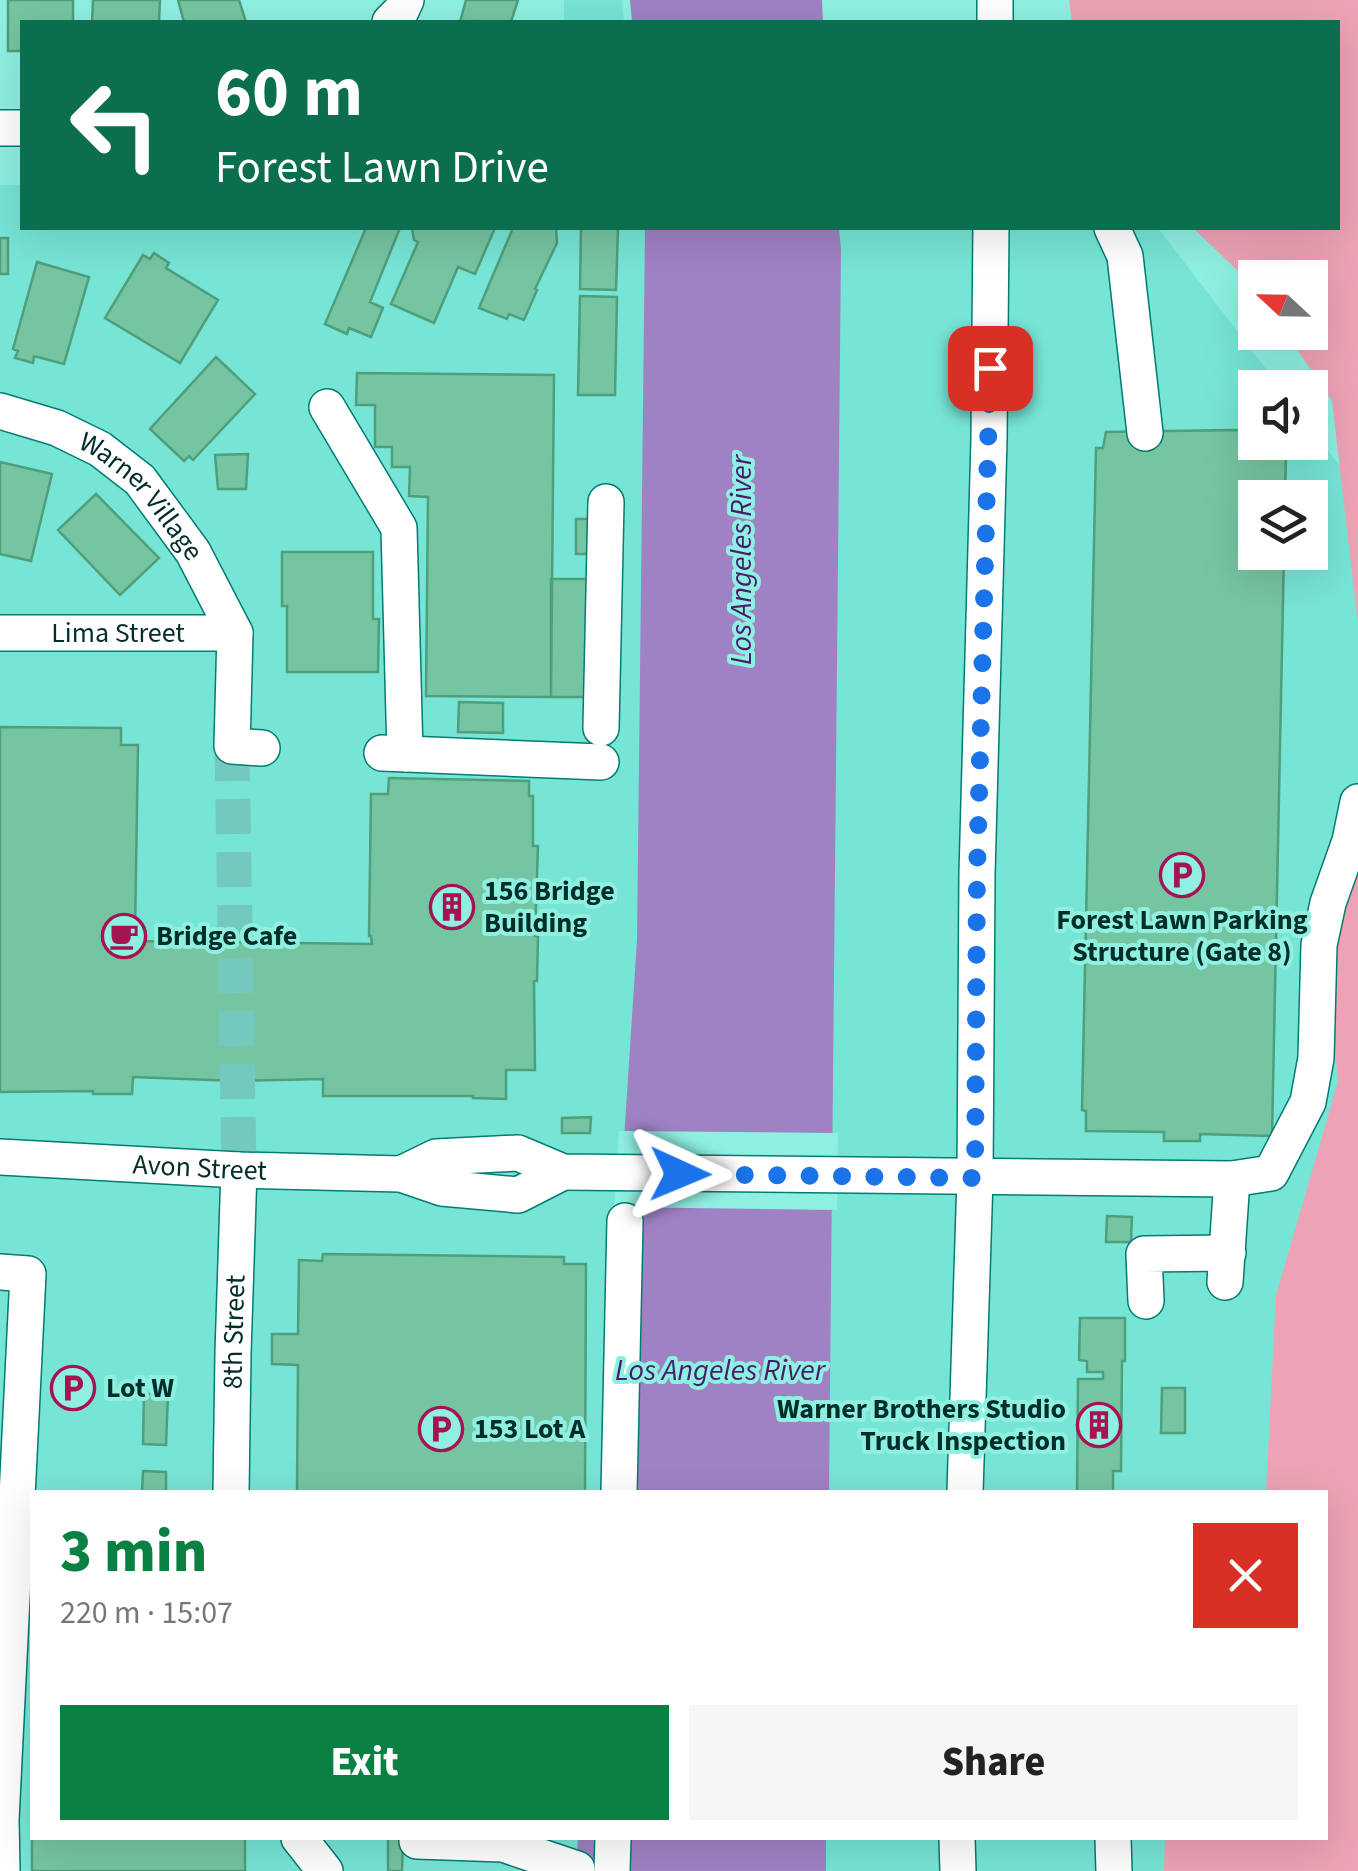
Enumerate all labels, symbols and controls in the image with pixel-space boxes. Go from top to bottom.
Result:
text: 60 m [215,43,363,143]
icon: left [50,60,180,190]
text: Forest Lawn Drive [215,136,549,200]
north arrow [1238,260,1328,350]
map controls [1238,260,1328,570]
pin [948,326,1033,411]
icon: arrive [963,341,1018,396]
button: sound [1238,370,1328,460]
street label: Warner Village [72,422,213,569]
water label: Los Angeles River [720,453,763,665]
button: layers [1238,480,1328,570]
street label: Lima Street [51,613,185,653]
parking icon: Forest Lawn Parking Structure (Gate 8) [1159,852,1205,898]
place label: 156 Bridge Building [484,871,615,943]
building icon: 156 Bridge Building [429,884,475,930]
place label: Forest Lawn Parking Structure (Gate 8) [1056,900,1308,972]
cafe icon: Bridge Cafe [101,913,147,959]
place label: Bridge Cafe [156,916,297,956]
position arrow [628,1122,732,1226]
street label: Avon Street [132,1144,268,1191]
street label: 8th Street [212,1274,256,1390]
water label: Los Angeles River [615,1349,827,1392]
parking icon: Lot W [50,1365,96,1411]
place label: Lot W [106,1368,174,1408]
place label: Warner Brothers Studio Truck Inspection [777,1389,1066,1461]
building icon: Warner Brothers Studio Truck Inspection [1076,1402,1122,1448]
parking icon: 153 Lot A [418,1406,464,1452]
place label: 153 Lot A [474,1409,586,1449]
text: 3 min [60,1510,207,1595]
button: close [1193,1523,1298,1628]
text: 220 m · 15:07 [60,1590,233,1636]
button: Exit [60,1705,669,1820]
button: Share [689,1705,1298,1820]

